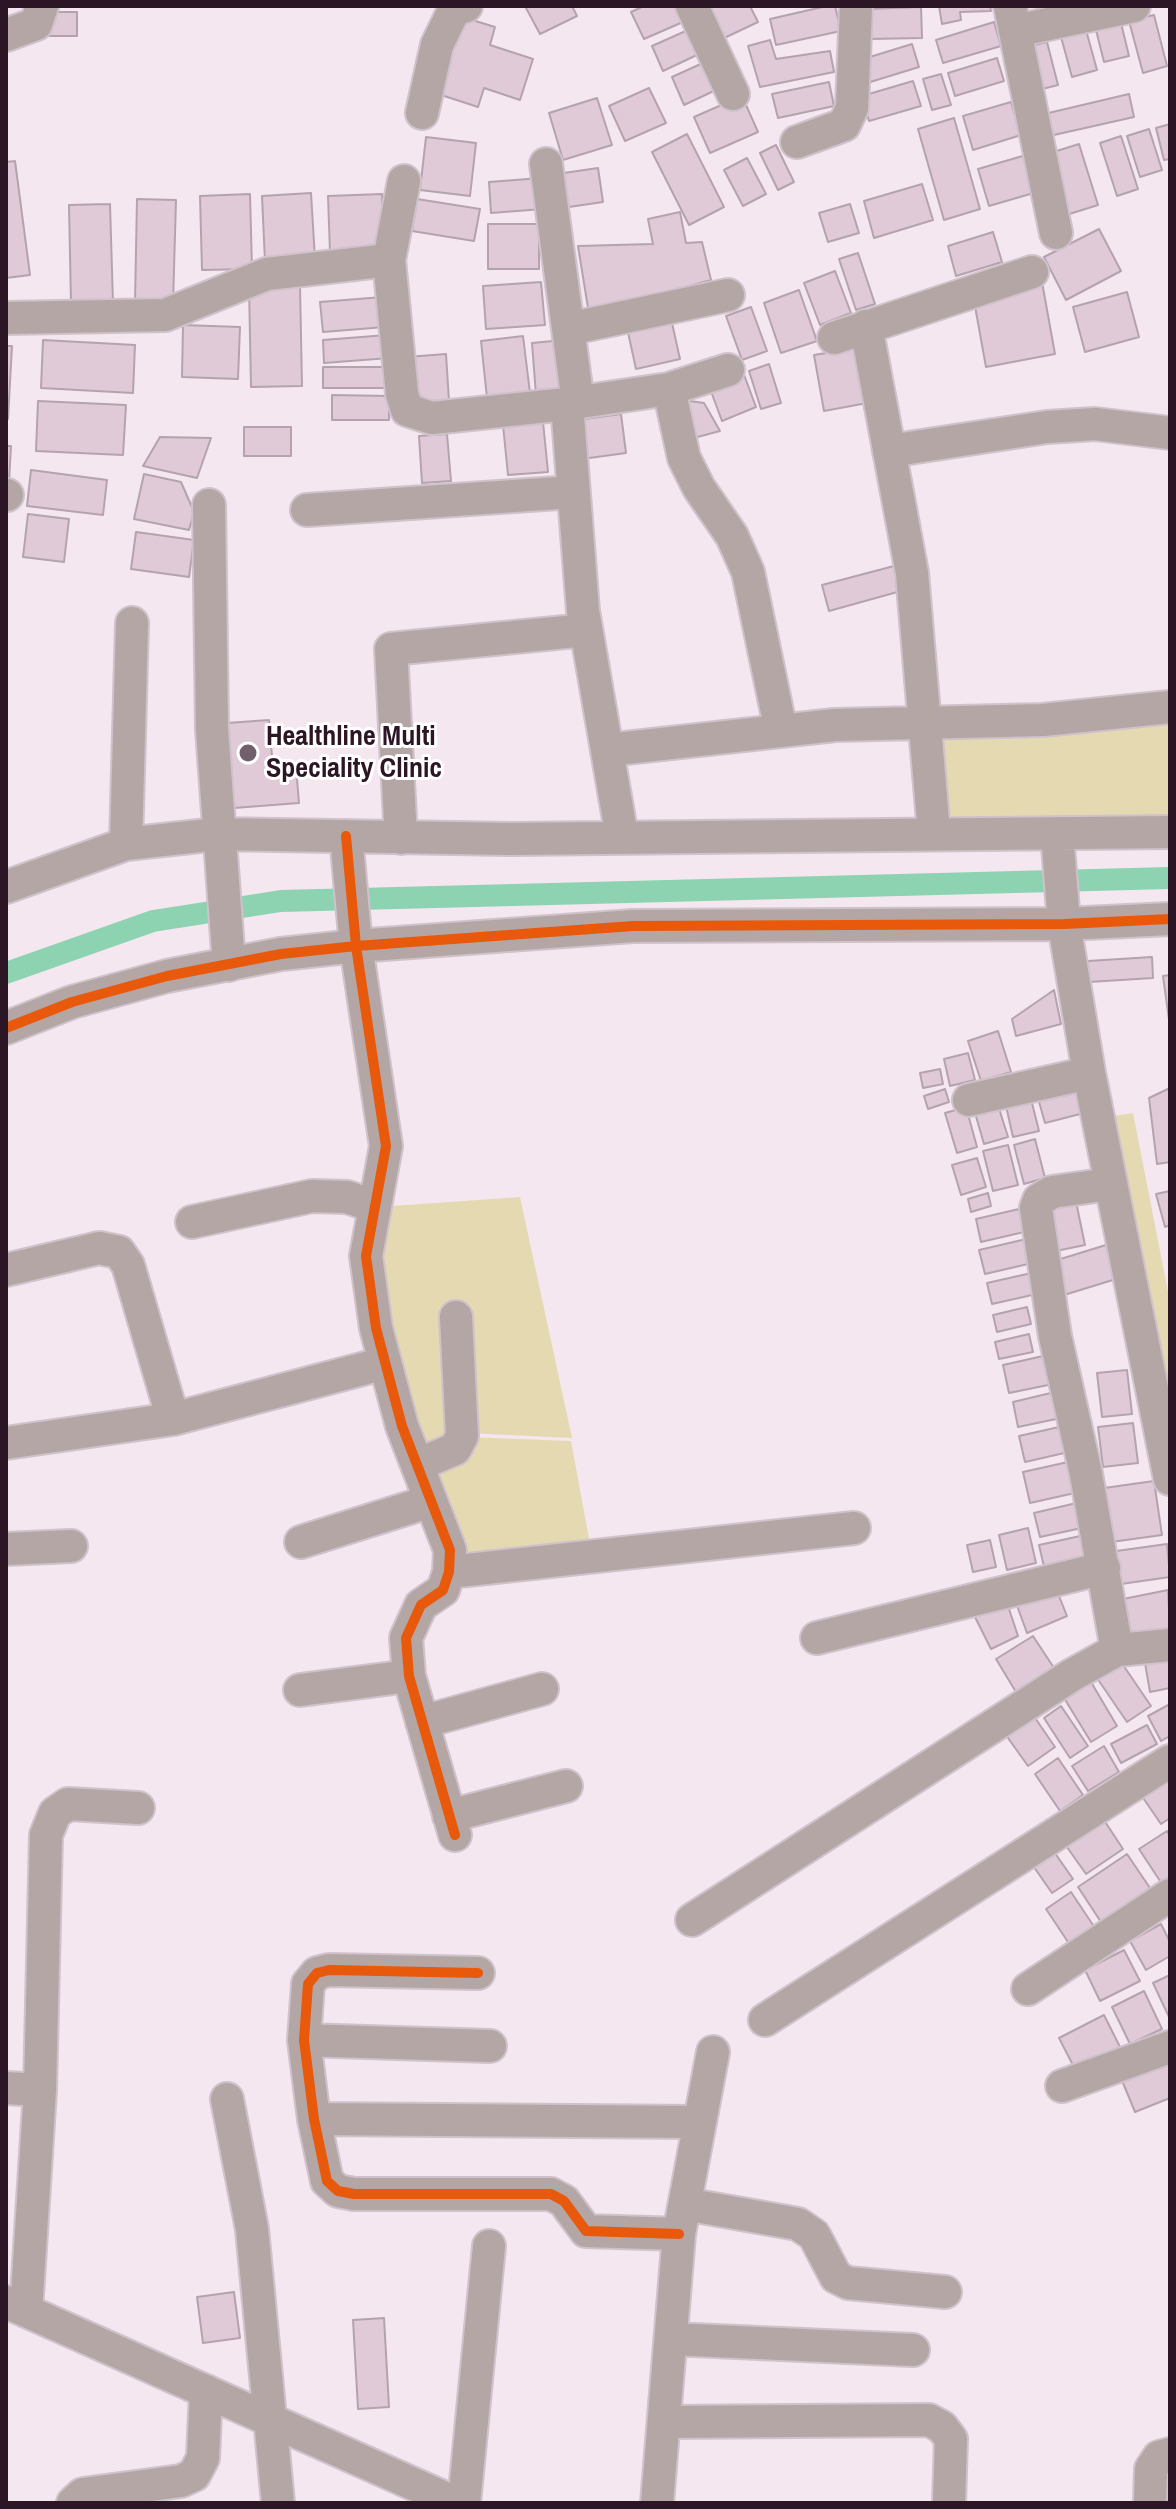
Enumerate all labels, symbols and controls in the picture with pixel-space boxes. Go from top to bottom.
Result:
place label: Healthline Multi Speciality Clinic [266,720,442,786]
marker: Healthline Multi Speciality Clinic [237,742,259,764]

